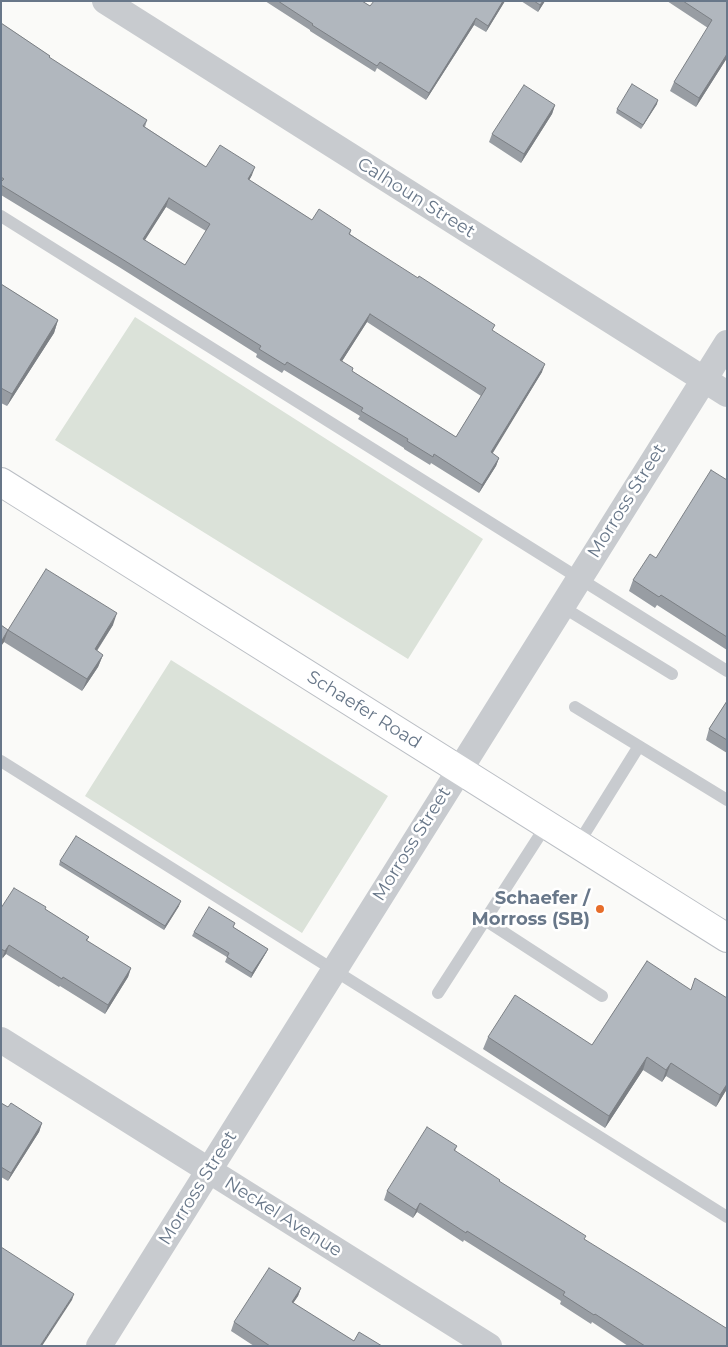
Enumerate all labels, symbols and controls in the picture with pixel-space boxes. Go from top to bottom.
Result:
street label: Calhoun Street [353,153,479,243]
street label: Morross Street [583,440,671,562]
street label: Schaefer Road [303,666,425,754]
street label: Morross Street [368,783,456,905]
place label: Schaefer / Morross (SB) [472,888,590,931]
marker: Schaefer / Morross (SB) [594,903,606,915]
street label: Morross Street [154,1127,242,1249]
street label: Neckel Avenue [220,1172,346,1262]

